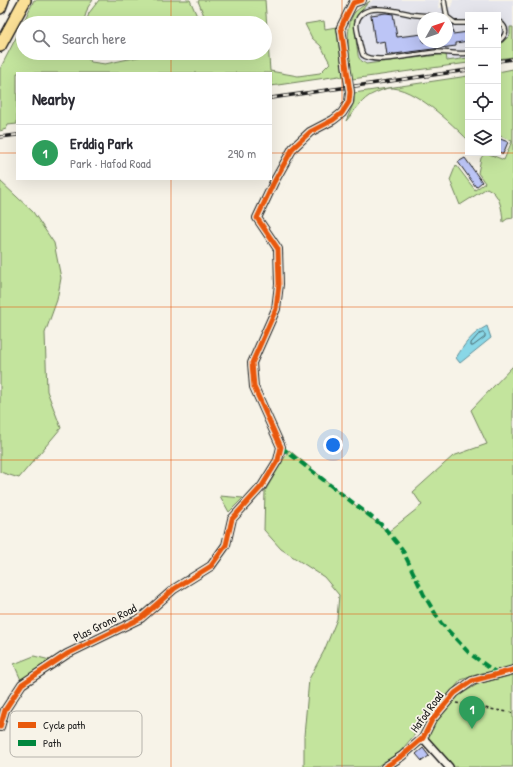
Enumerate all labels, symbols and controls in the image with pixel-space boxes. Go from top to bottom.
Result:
north arrow [417,12,453,48]
map controls [465,12,501,156]
button: + [465,12,501,48]
search box [16,16,272,60]
icon: search [30,27,52,49]
text: Search here [62,28,126,49]
button: − [465,48,501,84]
button: locate [465,84,501,120]
text: Nearby [32,87,75,110]
button: layers [465,120,501,156]
text: Erddig Park [70,133,133,154]
text: 1 [43,144,47,162]
text: 290 m [227,144,256,162]
text: Park · Hafod Road [70,154,151,172]
your location [323,435,343,455]
street label: Plas Grono Road [70,599,140,646]
street label: Hafod Road [406,688,447,736]
pin: 1 [459,696,485,729]
legend [10,711,142,757]
text: Cycle path [43,718,86,732]
text: Path [43,736,61,750]

